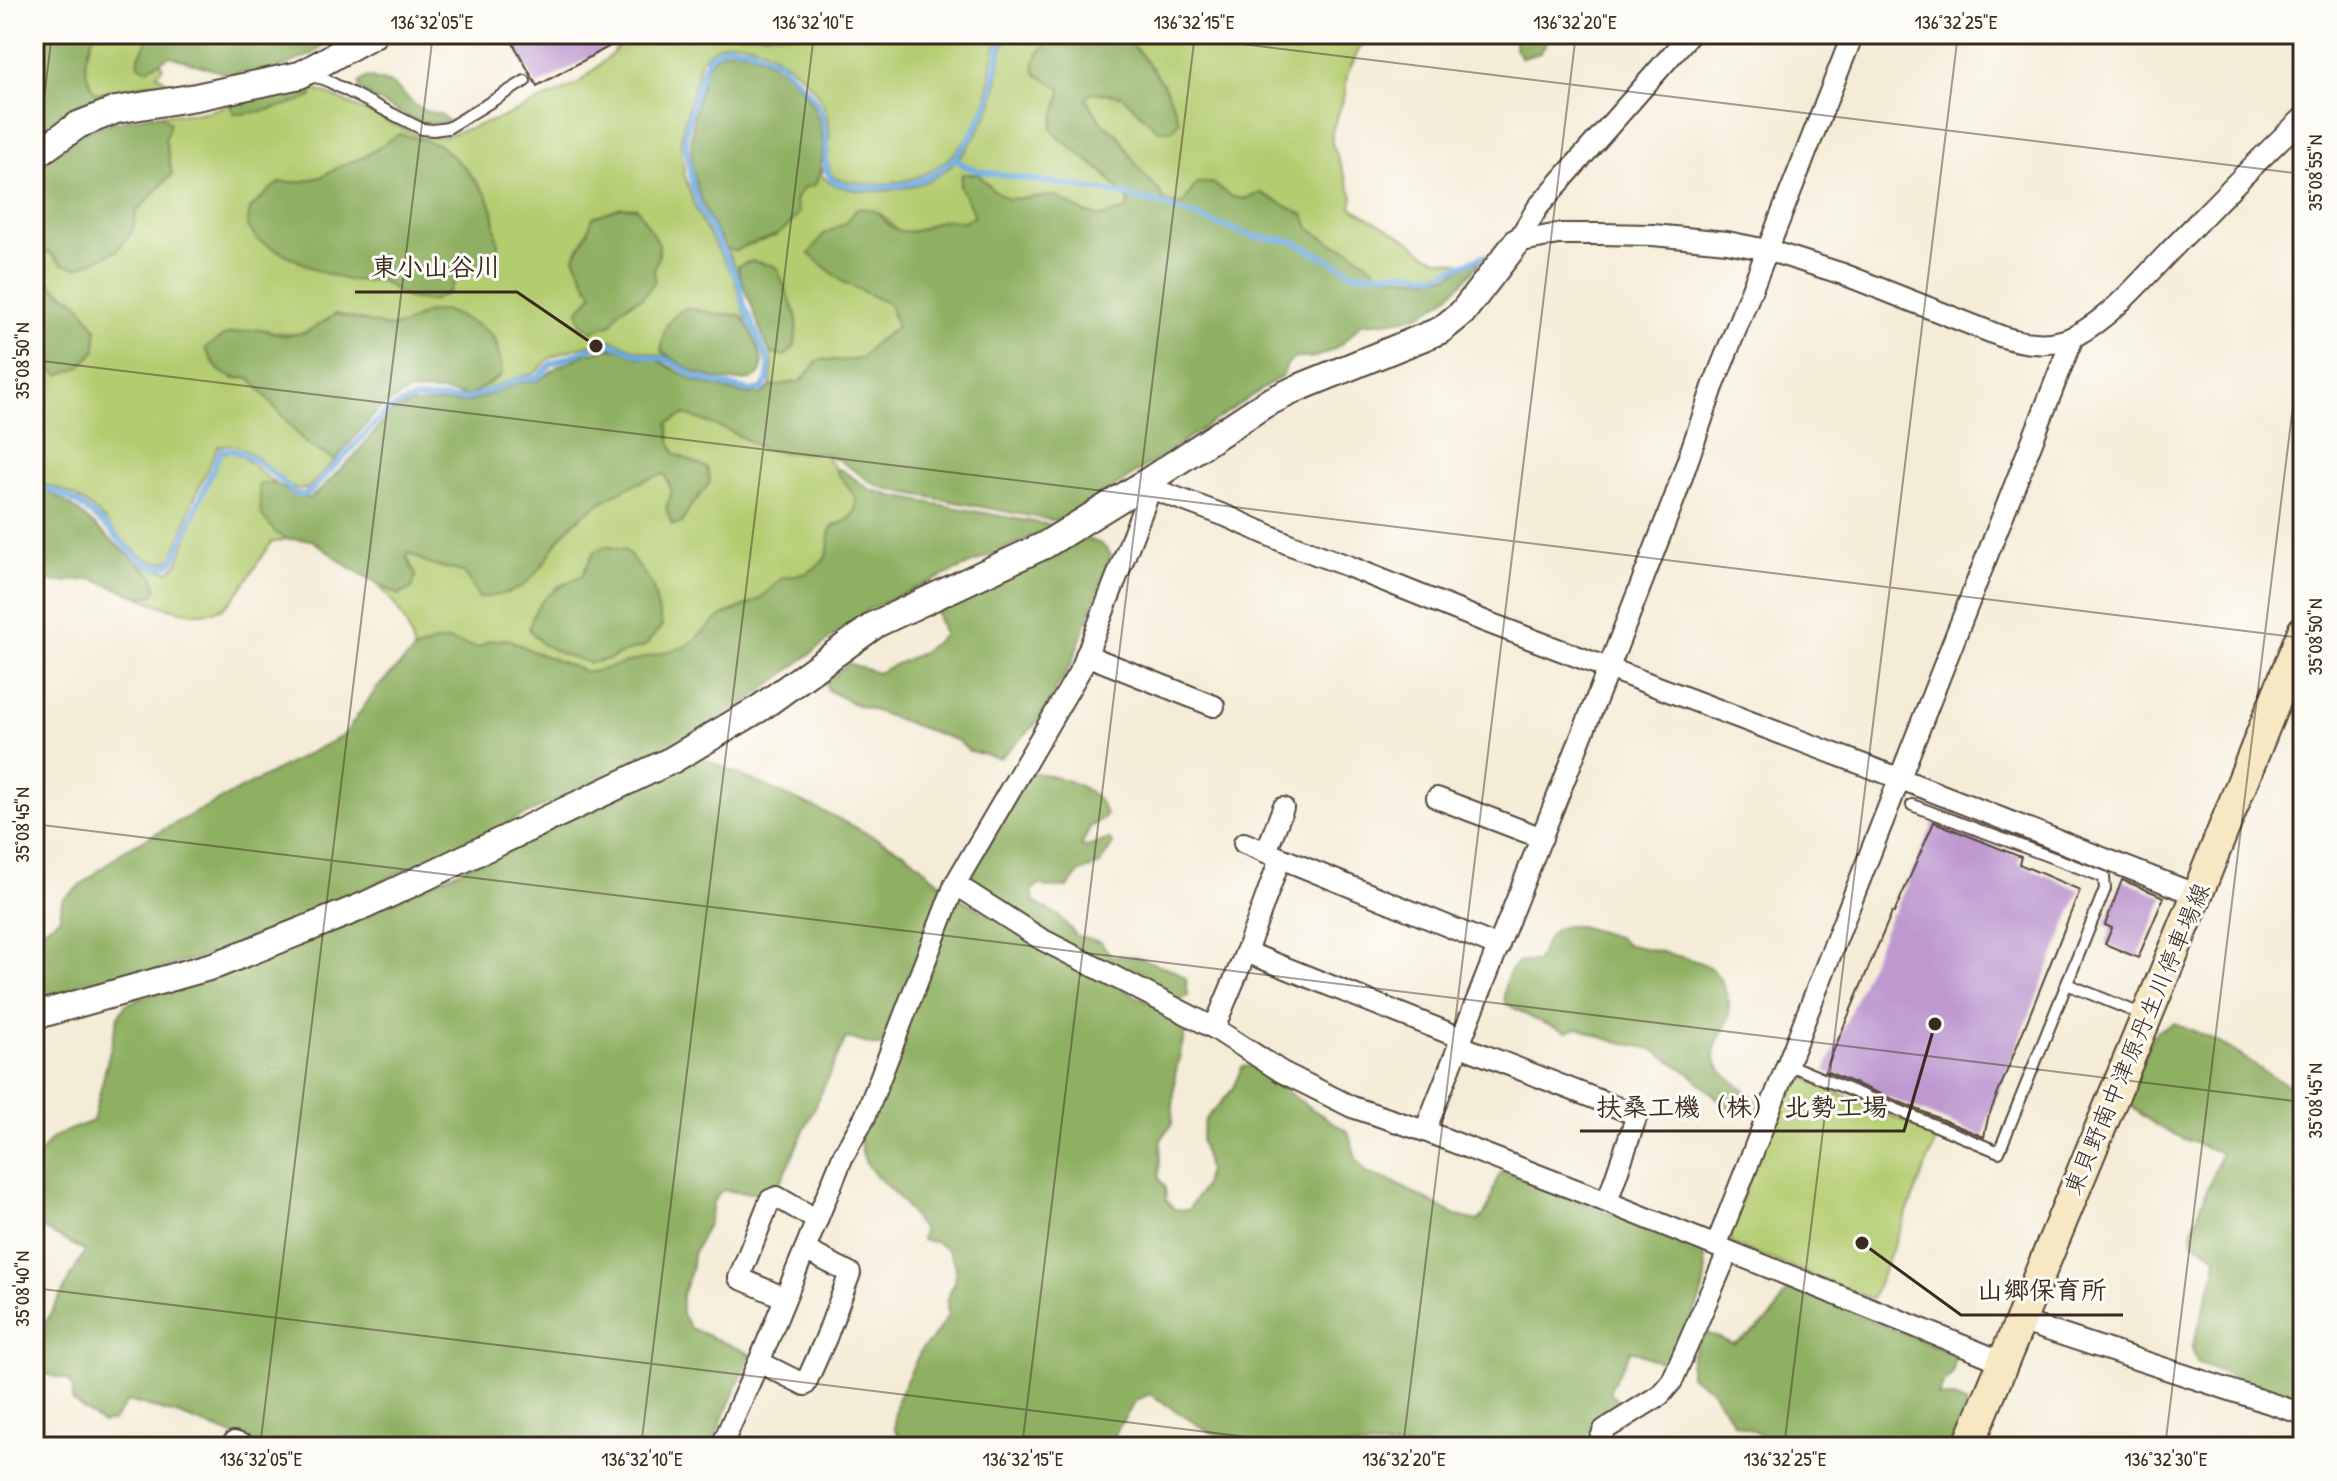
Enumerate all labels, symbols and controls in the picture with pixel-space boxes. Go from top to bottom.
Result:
text: 136°32'05"E [391,8,474,35]
text: 136°32'10"E [772,8,854,35]
text: 136°32'15"E [1153,8,1235,35]
text: 136°32'20"E [1533,8,1617,35]
text: 136°32'25"E [1914,8,1998,35]
text: 35°08'55"N [2301,135,2328,211]
callout: 東小山谷川 [355,242,517,292]
text: 東小山谷川 [371,249,501,284]
text: 35°08'50"N [8,322,35,400]
text: 35°08'50"N [2301,598,2328,676]
text: 35°08'45"N [8,787,35,863]
street label: 東貝野南中津原丹生川停車場線 [2056,878,2216,1200]
text: 35°08'45"N [2301,1063,2328,1139]
callout: 扶桑工機（株） 北勢工場 [1580,1081,1904,1131]
text: 扶桑工機（株） 北勢工場 [1596,1089,1888,1124]
text: 35°08'40"N [8,1251,35,1327]
callout: 山郷保育所 [1961,1265,2123,1315]
text: 山郷保育所 [1977,1272,2107,1307]
text: 136°32'05"E [220,1445,303,1472]
text: 136°32'10"E [601,1445,683,1472]
text: 136°32'15"E [982,1445,1064,1472]
text: 136°32'20"E [1362,1445,1446,1472]
text: 136°32'25"E [1743,1445,1827,1472]
text: 136°32'30"E [2124,1445,2208,1472]

